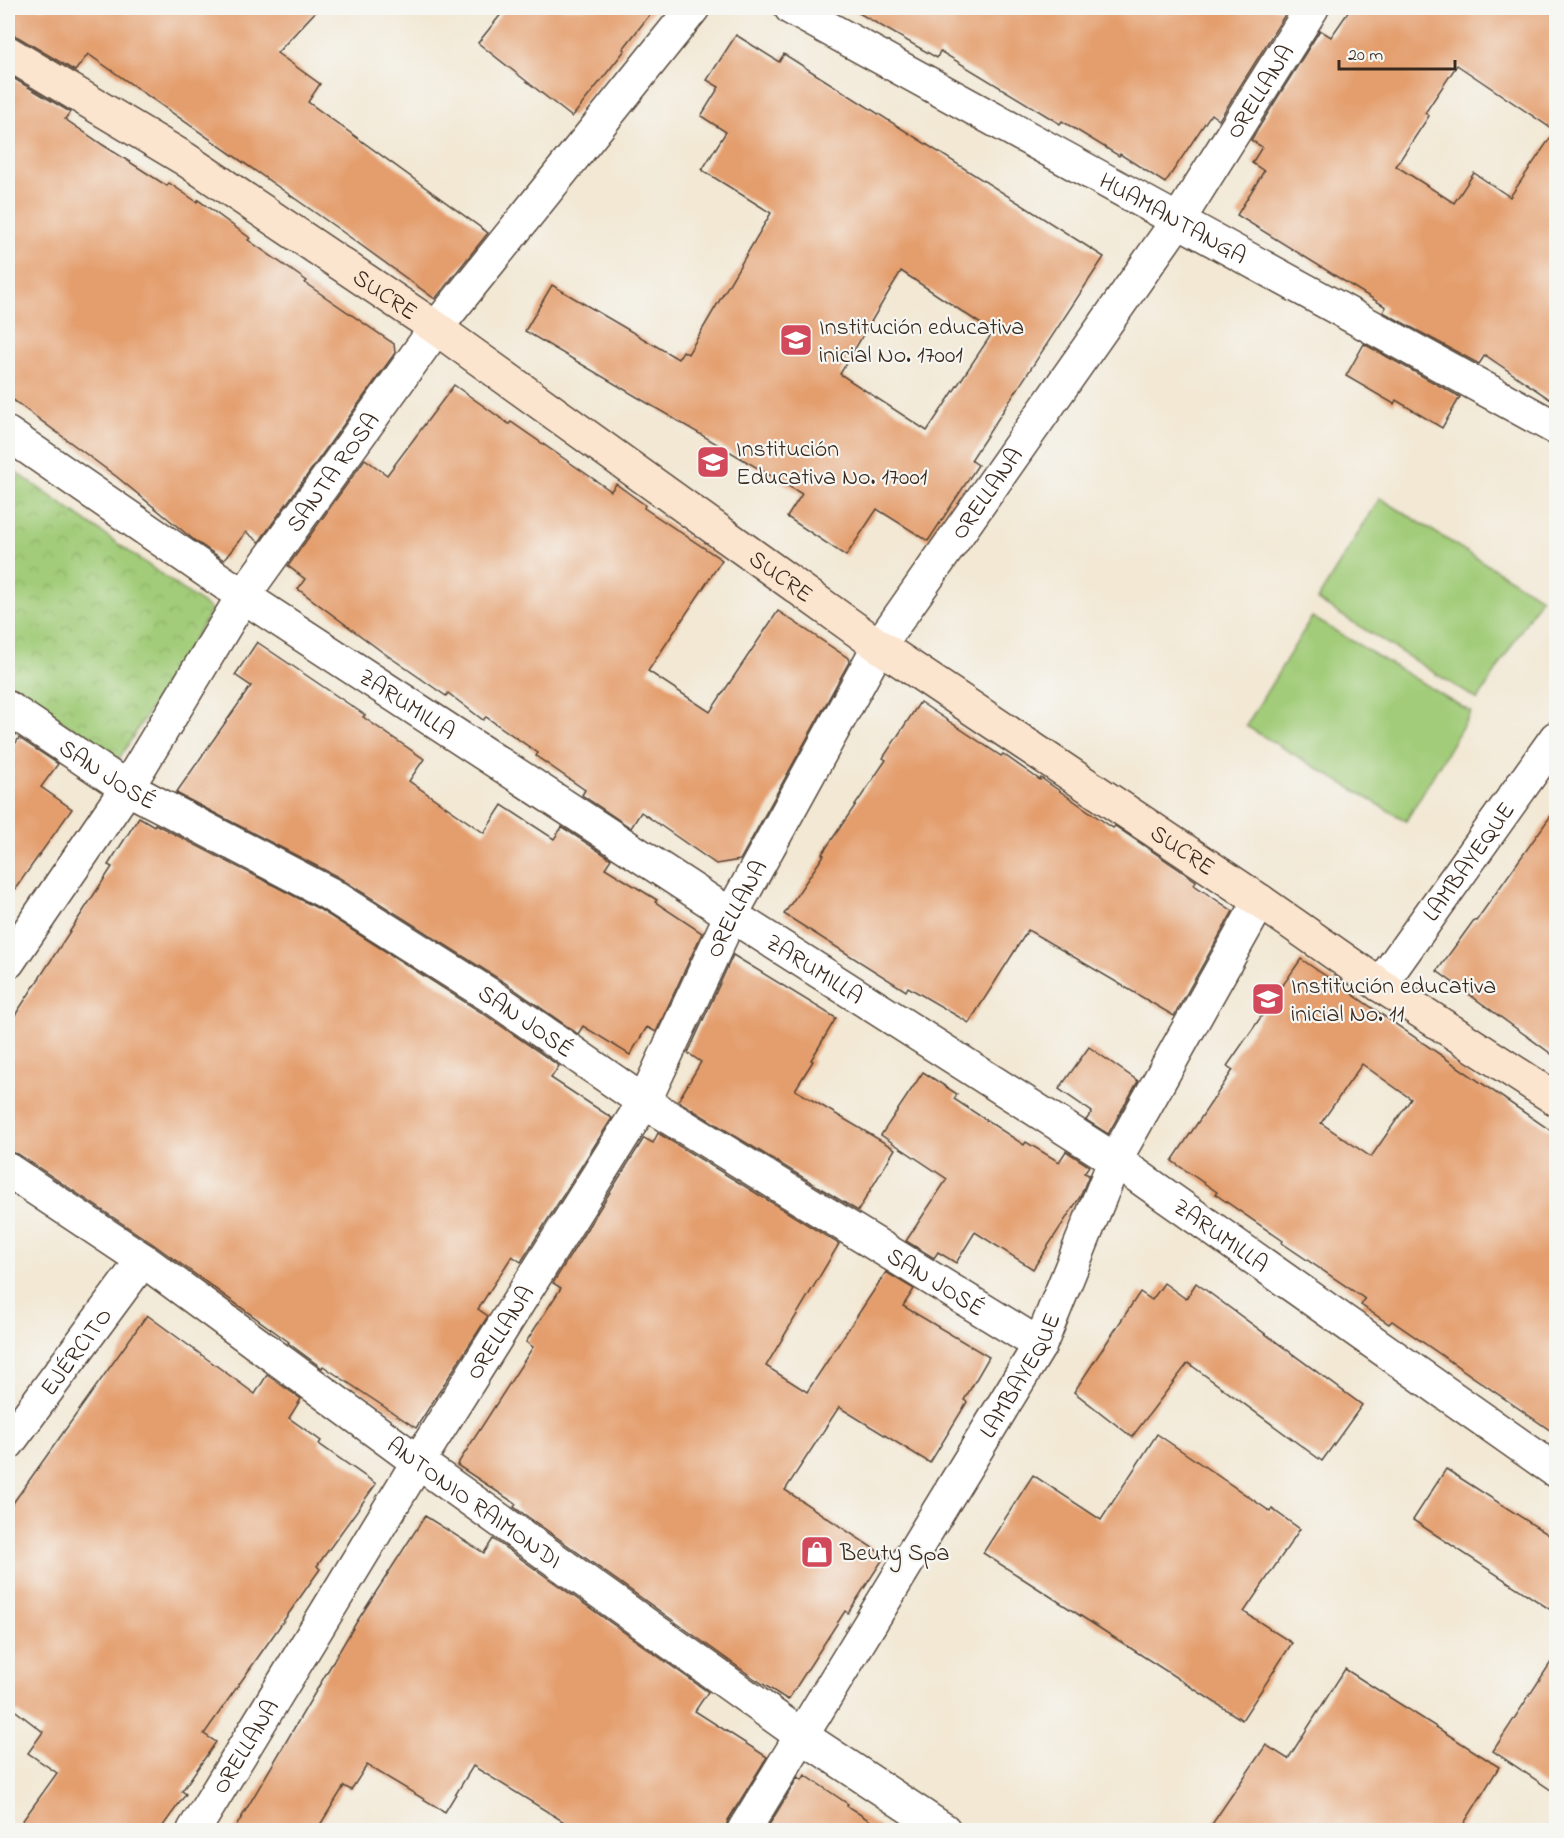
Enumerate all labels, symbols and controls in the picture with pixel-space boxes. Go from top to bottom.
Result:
scale bar [1339,33,1454,71]
street label: ORELLANA [1219,39,1305,147]
text: 20 m [1348,43,1383,69]
street label: HUAMANTANGA [1092,165,1252,275]
street label: SUCRE [345,262,424,331]
place label: Institución educativa inicial No. 17001 [819,311,1024,374]
school or university icon: Institución educativa inicial No. 17001 [778,322,814,358]
street label: SANTA ROSA [279,406,390,541]
place label: Institución Educativa No. 17001 [736,433,928,496]
street label: ORELLANA [944,441,1033,548]
school or university icon: Institución Educativa No. 17001 [695,444,731,480]
street label: SUCRE [741,543,819,613]
street label: ZARUMILLA [351,661,462,750]
street label: SAN JOSÉ [51,732,162,820]
street label: LAMBAYEQUE [1415,796,1525,930]
street label: SUCRE [1142,817,1221,886]
street label: ORELLANA [698,855,778,964]
street label: ZARUMILLA [758,926,869,1015]
place label: Institución educativa inicial No. 11 [1291,970,1496,1033]
street label: SAN JOSÉ [470,977,580,1068]
school or university icon: Institución educativa inicial No. 11 [1250,981,1286,1017]
street label: ZARUMILLA [1165,1191,1275,1283]
street label: SAN JOSÉ [879,1240,991,1327]
street label: ORELLANA [459,1280,544,1388]
street label: EJÉRCITO [33,1301,122,1404]
street label: LAMBAYEQUE [972,1308,1071,1446]
street label: ANTONIO RAIMONDI [378,1430,568,1579]
shop icon: Beuty Spa [799,1534,835,1570]
place label: Beuty Spa [839,1537,949,1573]
street label: ORELLANA [205,1693,290,1802]

